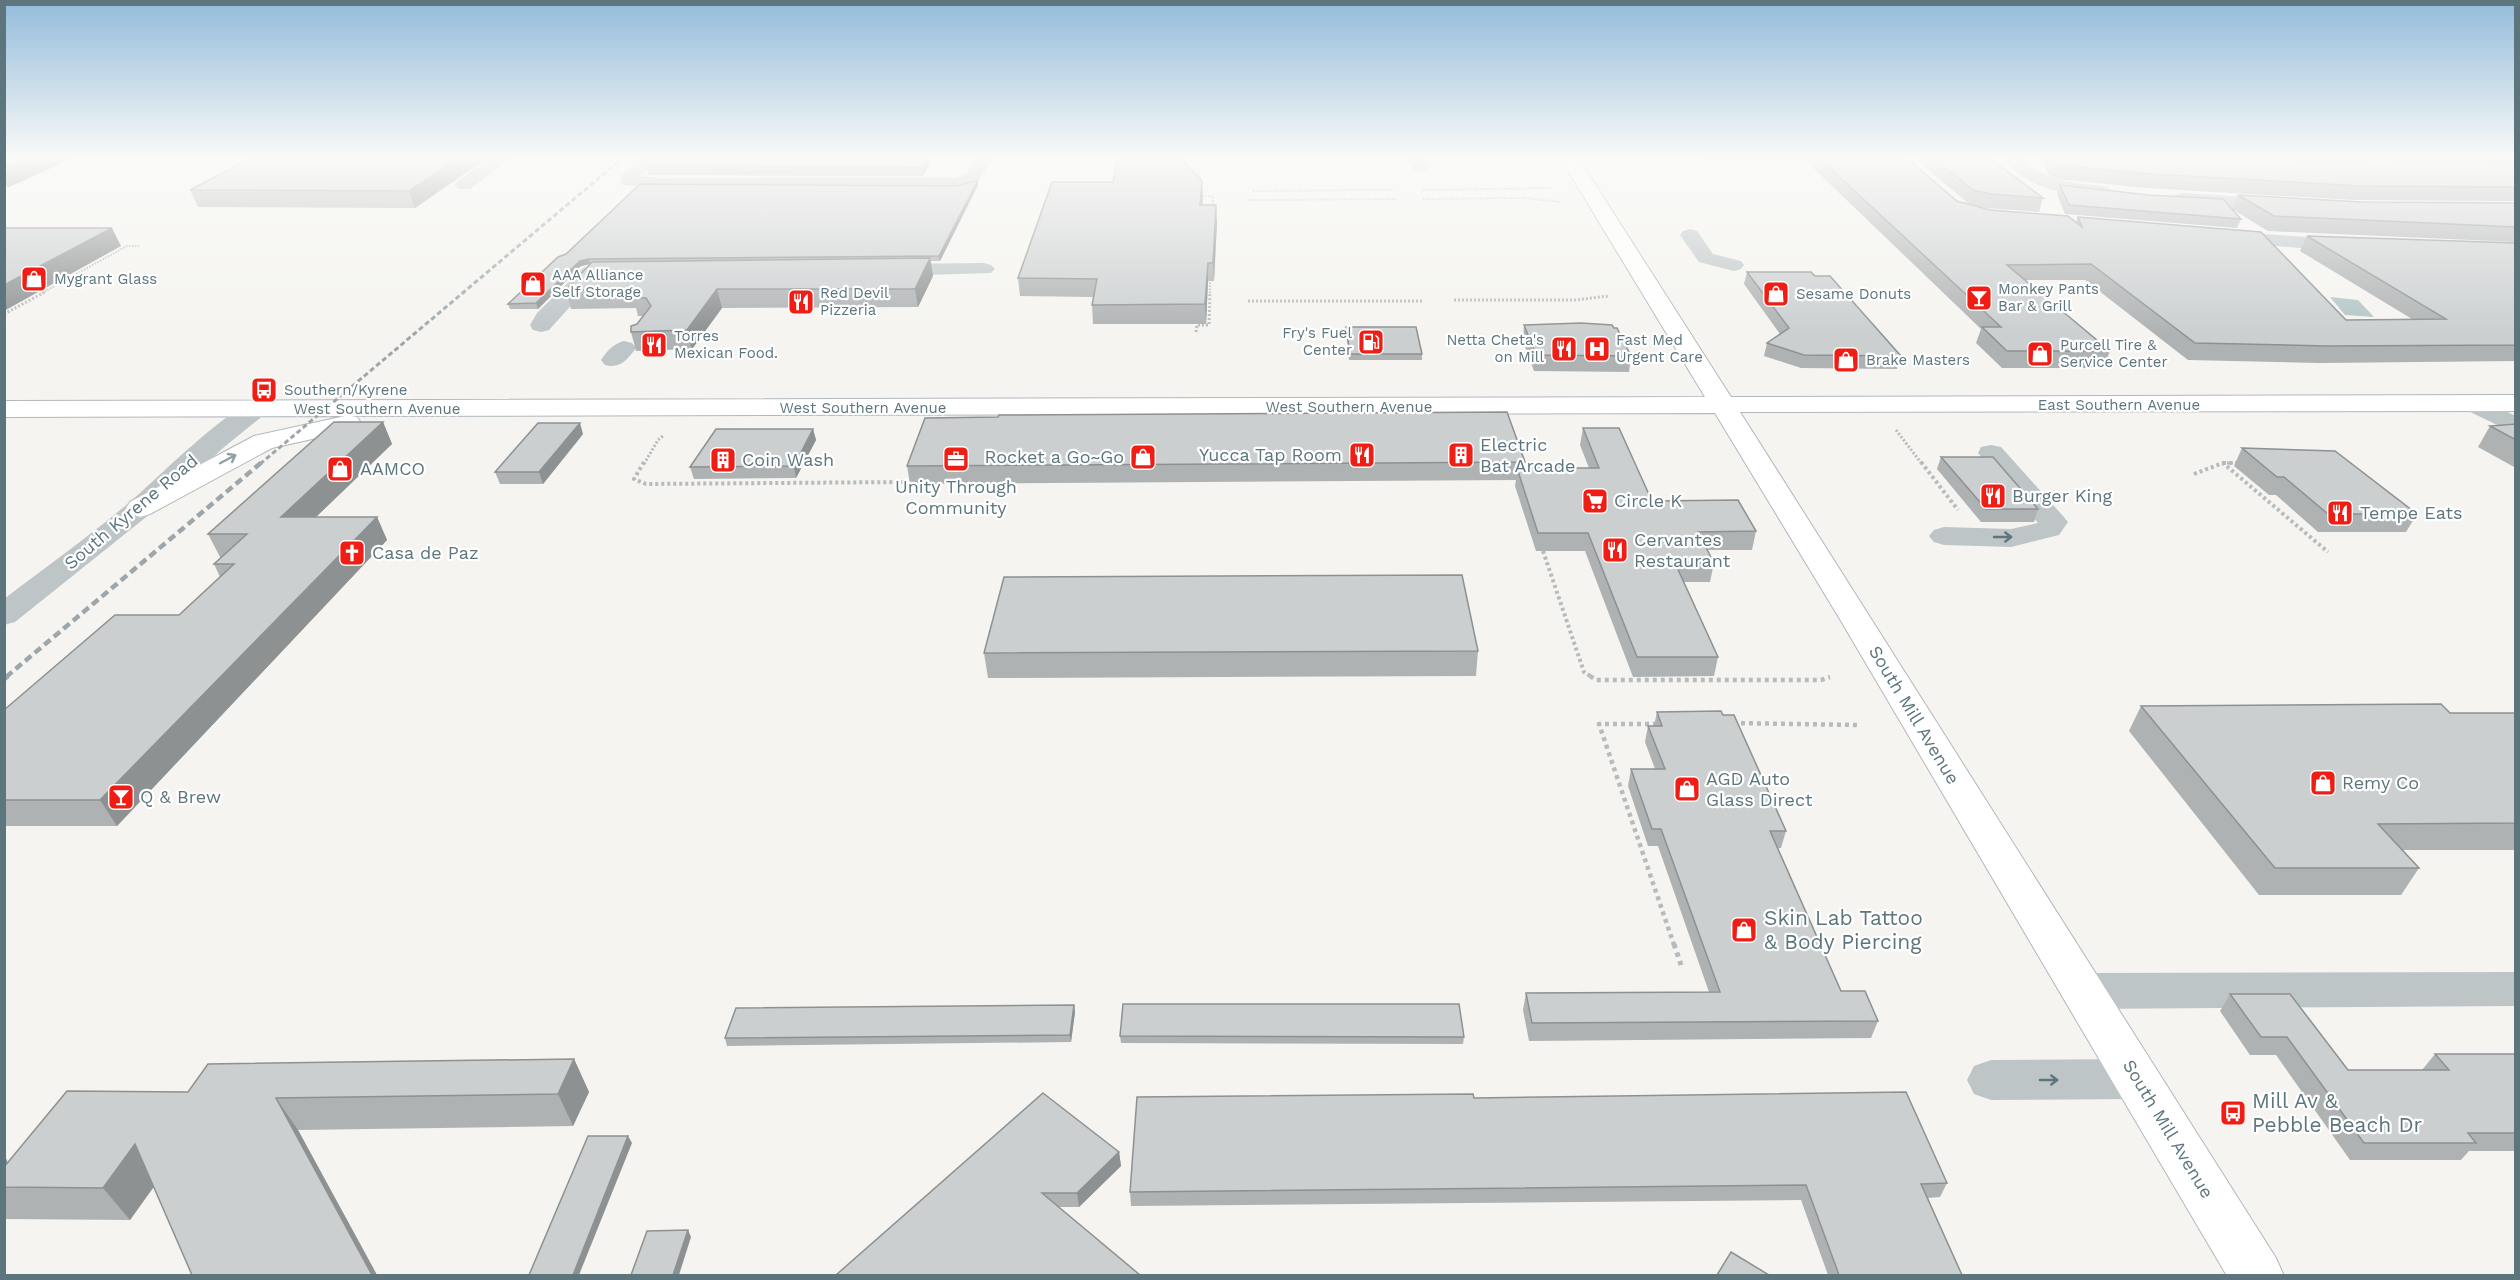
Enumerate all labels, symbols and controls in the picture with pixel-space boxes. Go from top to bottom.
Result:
shop icon: Mygrant Glass [19,264,49,294]
place label: AAA Alliance Self Storage [552,266,644,301]
shop icon: AAA Alliance Self Storage [518,269,548,299]
place label: Mygrant Glass [54,270,157,288]
shop icon: Sesame Donuts [1761,279,1791,309]
place label: Monkey Pants Bar & Grill [1998,280,2099,315]
bar icon: Monkey Pants Bar & Grill [1964,283,1994,313]
place label: Red Devil Pizzeria [820,284,889,319]
place label: Sesame Donuts [1796,285,1911,303]
restaurant icon: Red Devil Pizzeria [786,287,816,317]
place label: Fry's Fuel Center [1282,324,1352,359]
place label: Torres Mexican Food. [674,327,778,362]
fuel station icon: Fry's Fuel Center [1356,327,1386,357]
restaurant icon: Torres Mexican Food. [639,330,669,360]
place label: Netta Cheta's on Mill [1446,331,1544,366]
place label: Fast Med Urgent Care [1616,331,1703,366]
restaurant icon: Netta Cheta's on Mill [1549,334,1579,364]
hospital icon: Fast Med Urgent Care [1582,334,1612,364]
place label: Purcell Tire & Service Center [2060,336,2168,371]
shop icon: Purcell Tire & Service Center [2025,339,2055,369]
shop icon: Brake Masters [1831,345,1861,375]
place label: Brake Masters [1866,351,1970,369]
bus stop icon: Southern/Kyrene [249,375,279,405]
place label: Southern/Kyrene [284,381,407,399]
street label: East Southern Avenue [2038,396,2200,414]
street label: West Southern Avenue [1266,398,1432,416]
street label: West Southern Avenue [780,399,946,417]
street label: West Southern Avenue [294,400,460,418]
place label: Electric Bat Arcade [1480,434,1575,476]
restaurant icon: Yucca Tap Room [1347,440,1377,470]
building icon: Electric Bat Arcade [1446,440,1476,470]
shop icon: Rocket a Go~Go [1128,442,1158,472]
office icon: Unity Through Community [941,444,971,474]
place label: Yucca Tap Room [1199,444,1342,465]
building icon: Coin Wash [708,445,738,475]
place label: Rocket a Go~Go [984,446,1124,467]
place label: Coin Wash [742,449,834,470]
street label: South Kyrene Road [60,450,202,574]
one-way arrow [219,453,236,465]
shop icon: AAMCO [325,454,355,484]
place label: AAMCO [360,458,425,479]
place label: Unity Through Community [895,476,1017,518]
restaurant icon: Burger King [1978,481,2008,511]
place label: Burger King [2012,485,2113,506]
supermarket icon: Circle K [1580,486,1610,516]
place label: Circle K [1614,490,1682,511]
restaurant icon: Tempe Eats [2325,498,2355,528]
place label: Tempe Eats [2360,502,2463,523]
place label: Cervantes Restaurant [1634,529,1731,571]
one-way arrow [1992,531,2012,543]
restaurant icon: Cervantes Restaurant [1600,535,1630,565]
church icon: Casa de Paz [337,538,367,568]
place label: Casa de Paz [372,542,479,563]
street label: South Mill Avenue [1865,642,1964,788]
place label: AGD Auto Glass Direct [1706,768,1813,810]
shop icon: Remy Co [2308,768,2338,798]
place label: Remy Co [2342,772,2419,793]
shop icon: AGD Auto Glass Direct [1672,774,1702,804]
bar icon: Q & Brew [106,782,136,812]
place label: Q & Brew [140,786,221,807]
place label: Skin Lab Tattoo & Body Piercing [1764,905,1923,954]
shop icon: Skin Lab Tattoo & Body Piercing [1729,915,1759,945]
street label: South Mill Avenue [2119,1056,2218,1202]
one-way arrow [2039,1074,2059,1086]
place label: Mill Av & Pebble Beach Dr [2252,1088,2422,1137]
bus stop icon: Mill Av & Pebble Beach Dr [2218,1098,2248,1128]

